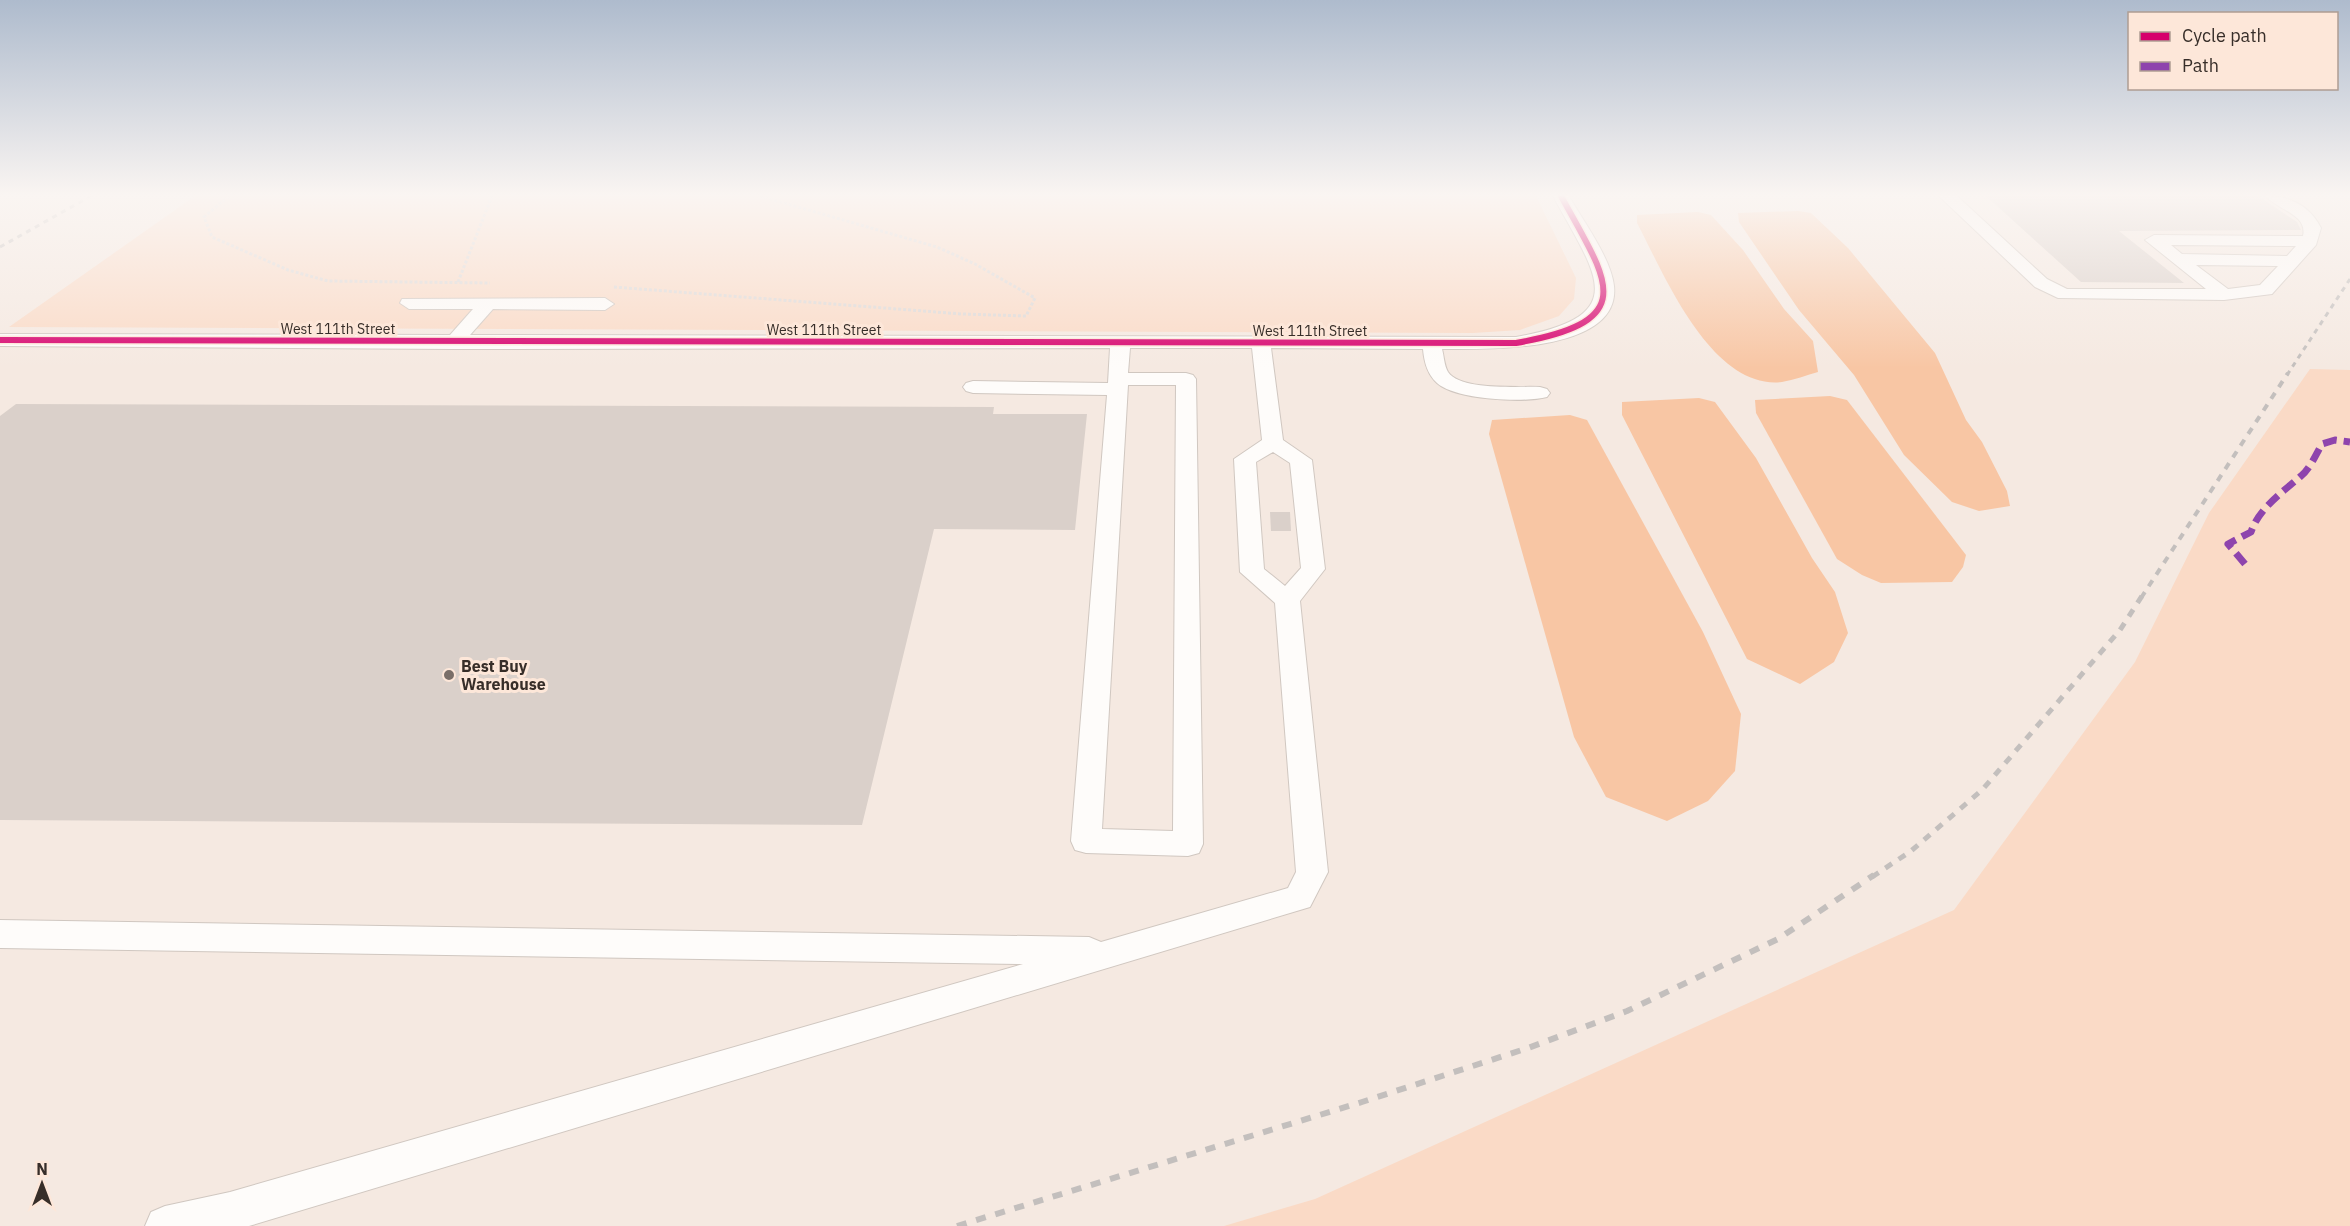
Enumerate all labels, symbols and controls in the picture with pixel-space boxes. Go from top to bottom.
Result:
legend [2128,12,2338,90]
text: Cycle path [2182,24,2267,47]
text: Path [2182,54,2219,77]
street label: West 111th Street [281,320,395,338]
street label: West 111th Street [767,321,881,339]
street label: West 111th Street [1253,322,1367,340]
place label: Best Buy Warehouse [461,656,546,694]
marker: Best Buy Warehouse [442,668,456,682]
north arrow [12,1154,72,1214]
text: N [36,1159,48,1179]

